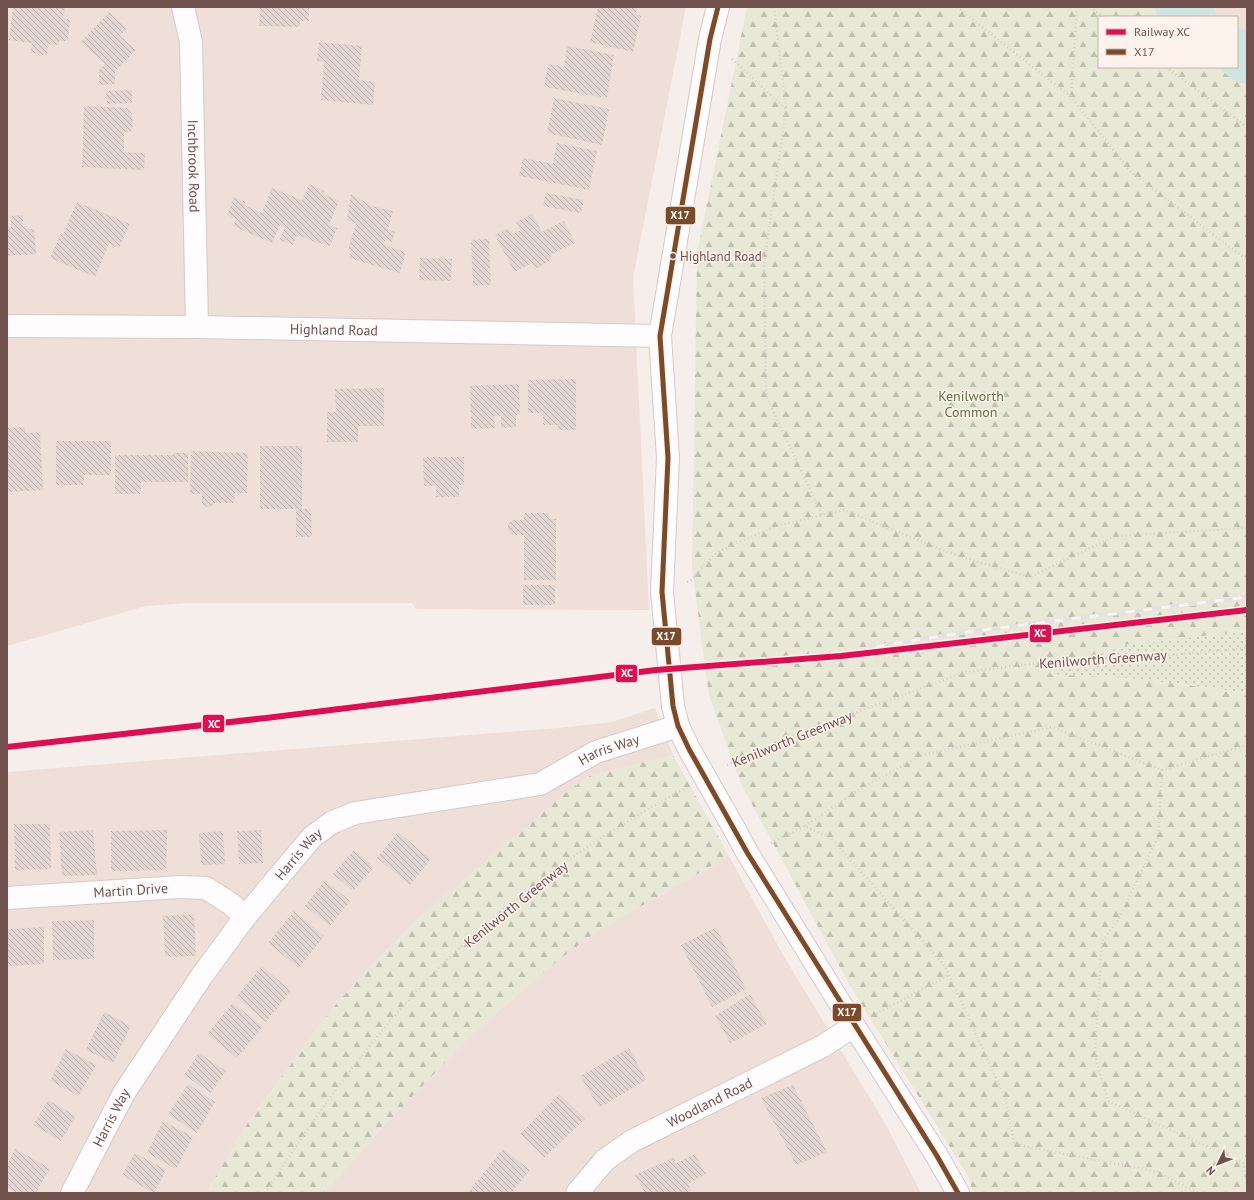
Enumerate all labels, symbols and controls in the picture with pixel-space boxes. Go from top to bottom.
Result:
legend [1098,16,1238,68]
text: Railway XC [1134,24,1190,39]
text: X17 [1134,44,1155,59]
street label: Inchbrook Road [184,119,204,213]
line badge: X17 [665,206,696,225]
text: X17 [670,208,690,222]
place label: Highland Road [680,248,762,265]
marker: Highland Road [668,251,678,261]
street label: Highland Road [290,320,378,340]
park label: Kenilworth Common [938,387,1004,421]
line badge: XC [1029,624,1052,643]
text: XC [1034,626,1046,640]
line badge: X17 [651,627,682,646]
text: X17 [656,629,676,643]
street label: Kenilworth Greenway [1038,646,1168,672]
line badge: XC [615,664,638,683]
text: XC [621,666,633,680]
street label: Kenilworth Greenway [729,706,855,771]
line badge: XC [202,714,225,733]
text: XC [208,717,220,731]
street label: Harris Way [575,730,642,769]
street label: Harris Way [271,823,326,884]
street label: Kenilworth Greenway [460,856,572,951]
street label: Martin Drive [93,879,169,901]
line badge: X17 [832,1003,862,1022]
text: X17 [837,1005,857,1019]
street label: Woodland Road [664,1074,755,1131]
street label: Harris Way [89,1084,134,1150]
north arrow [1198,1144,1238,1184]
text: N [1203,1163,1218,1178]

